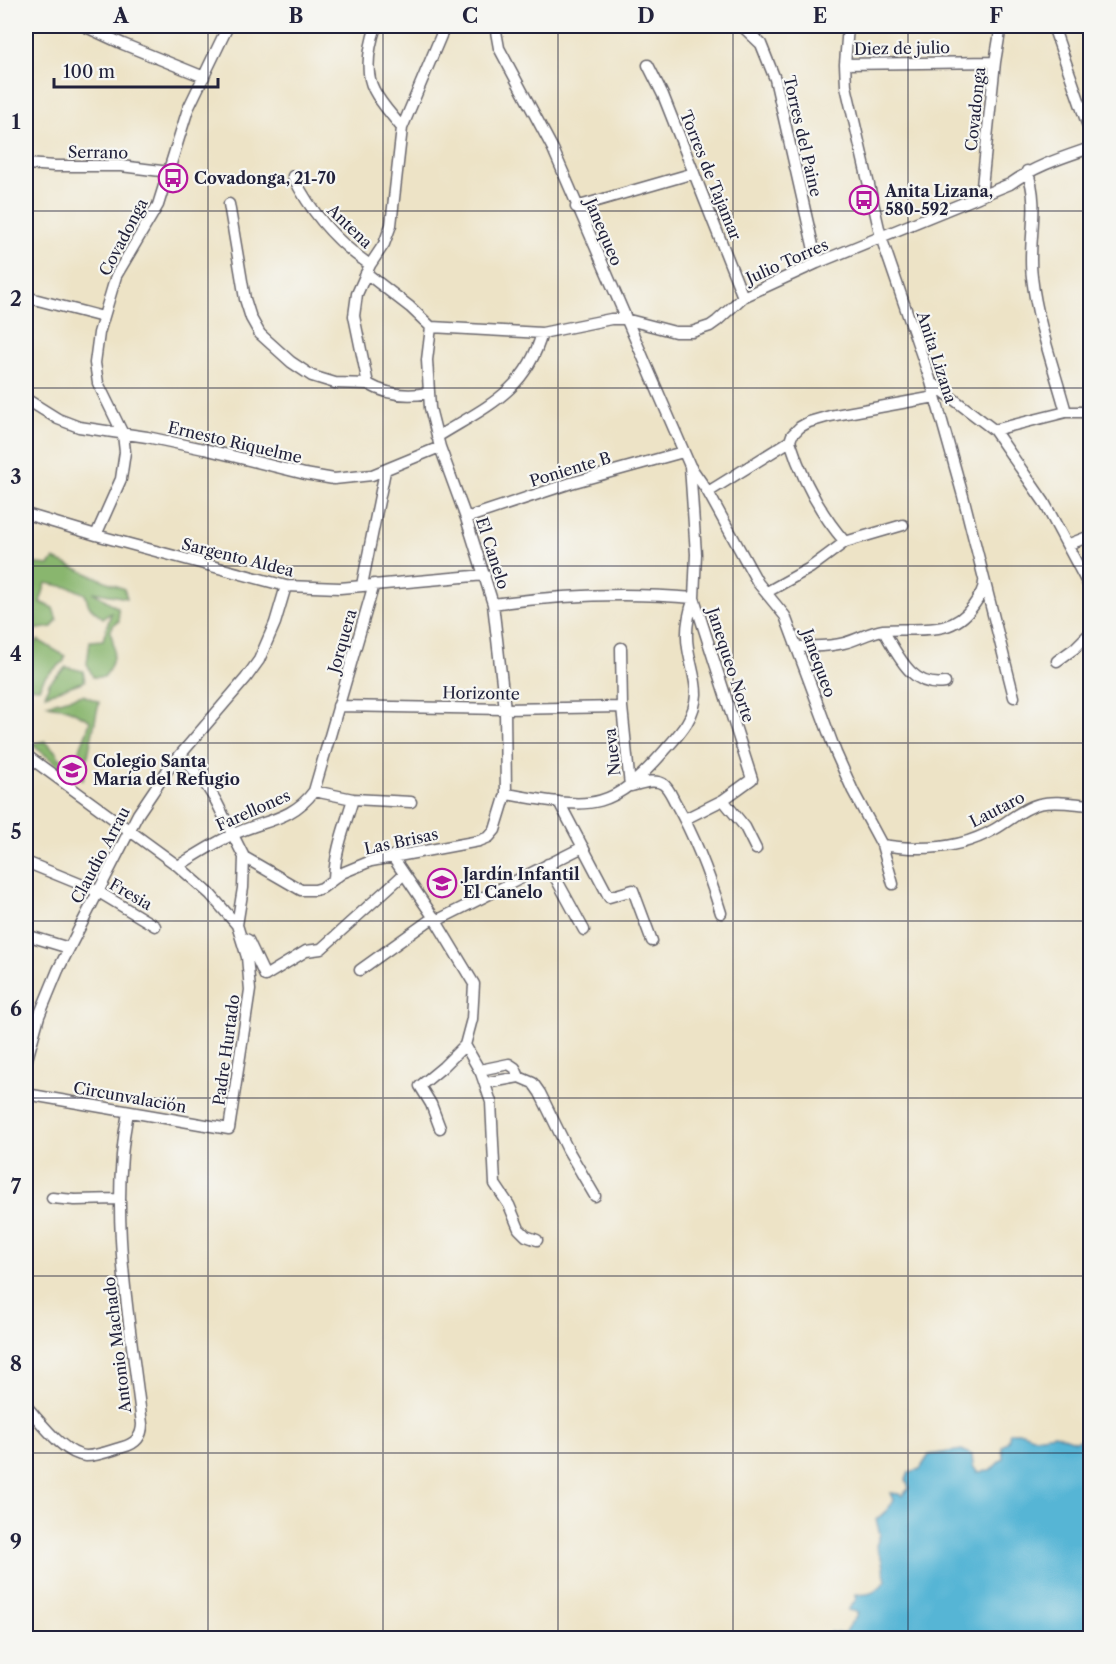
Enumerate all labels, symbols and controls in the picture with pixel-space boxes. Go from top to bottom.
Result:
text: A [112,4,129,28]
text: B [289,4,304,28]
text: C [462,4,478,28]
text: D [637,4,655,28]
text: E [813,4,827,28]
text: F [989,4,1003,28]
street label: Diez de julio [854,37,950,59]
scale bar [54,51,218,89]
text: 100 m [63,61,115,83]
street label: Covadonga [961,65,989,152]
street label: Torres del Paine [779,73,827,199]
street label: Torres de Tajamar [676,107,746,243]
text: 1 [12,110,21,134]
street label: Serrano [68,141,128,163]
bus stop icon: Covadonga, 21-70 [157,162,189,194]
place label: Covadonga, 21-70 [194,168,336,188]
place label: Anita Lizana, 580-592 [884,181,993,219]
bus stop icon: Anita Lizana, 580-592 [848,184,880,216]
street label: Janequeo [580,193,627,269]
street label: Covadonga [94,194,152,279]
street label: Antena [323,199,377,253]
street label: Julio Torres [740,234,831,289]
text: 2 [10,287,22,311]
street label: Anita Lizana [912,308,961,406]
street label: Ernesto Riquelme [166,417,304,467]
street label: Poniente B [527,447,613,491]
text: 3 [10,465,22,489]
street label: El Canelo [472,515,514,592]
street label: Sargento Aldea [180,533,297,581]
street label: Janequeo Norte [702,602,759,725]
street label: Jorquera [323,606,361,678]
street label: Janequeo [796,623,841,700]
text: 4 [10,642,22,666]
street label: Horizonte [442,682,520,704]
street label: Nueva [599,727,624,777]
place label: Colegio Santa María del Refugio [93,751,240,789]
school or university icon: Colegio Santa María del Refugio [56,754,88,786]
street label: Farellones [213,785,293,835]
street label: Lautaro [966,787,1028,831]
street label: Claudio Arrau [66,803,134,907]
text: 5 [10,820,22,844]
street label: Las Brisas [362,823,440,859]
place label: Jardín Infantil El Canelo [460,864,580,902]
school or university icon: Jardín Infantil El Canelo [426,867,458,899]
street label: Fresia [106,874,156,914]
street label: Padre Hurtado [208,993,244,1107]
text: 6 [10,997,22,1021]
street label: Circunvalación [72,1077,188,1117]
text: 7 [11,1175,22,1199]
street label: Antonio Machado [99,1276,135,1415]
text: 8 [10,1352,22,1376]
text: 9 [10,1530,22,1554]

